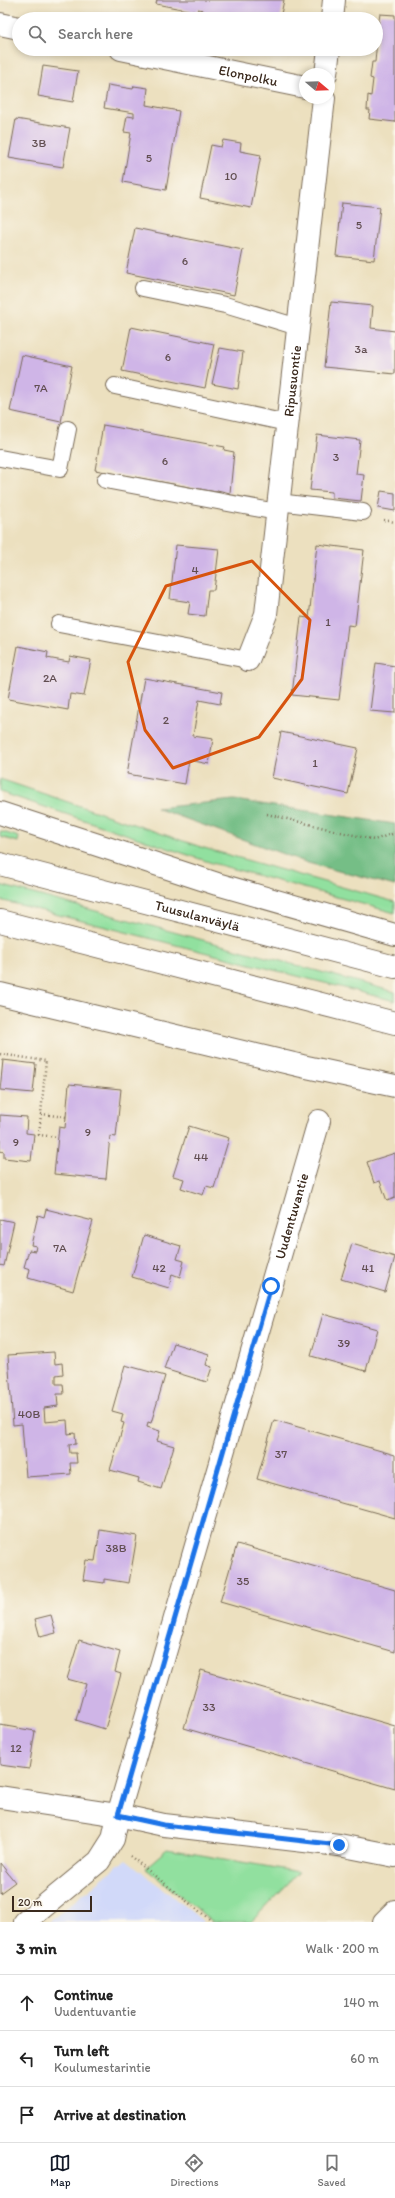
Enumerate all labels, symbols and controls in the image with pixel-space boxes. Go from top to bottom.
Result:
search box [12,12,383,56]
icon: search [26,23,48,45]
text: Search here [58,25,133,43]
street label: Elonpolku [217,61,280,90]
north arrow [299,68,335,104]
house number: 3B [32,136,46,150]
house number: 5 [146,151,152,165]
house number: 10 [225,169,237,183]
house number: 5 [356,218,362,232]
house number: 6 [182,254,188,268]
house number: 3a [355,342,368,356]
street label: Ripusuontie [280,344,305,418]
house number: 6 [165,350,171,364]
house number: 7A [34,381,48,395]
house number: 3 [333,450,340,464]
house number: 6 [162,454,168,468]
house number: 4 [191,563,199,577]
house number: 1 [325,615,331,629]
house number: 2A [43,671,57,685]
house number: 2 [163,713,170,727]
house number: 1 [312,756,318,770]
street label: Tuusulanväylä [153,896,242,935]
house number: 9 [85,1125,91,1139]
house number: 9 [13,1135,19,1149]
house number: 44 [194,1150,208,1164]
street label: Uudentuvantie [271,1171,312,1261]
house number: 7A [53,1241,67,1255]
house number: 42 [152,1261,166,1275]
house number: 41 [362,1261,375,1275]
route start [262,1277,280,1295]
house number: 39 [338,1336,350,1350]
house number: 40B [18,1407,40,1421]
house number: 37 [275,1447,287,1461]
house number: 38B [106,1541,127,1555]
house number: 35 [237,1574,249,1588]
house number: 33 [202,1700,216,1714]
house number: 12 [10,1741,23,1755]
route end [330,1836,348,1854]
scale bar [12,1894,92,1913]
text: 20 m [18,1896,42,1909]
text: 3 min [16,1938,57,1958]
text: Walk · 200 m [306,1941,379,1956]
text: Continue [54,1986,113,2004]
icon: ahead [16,1992,38,2014]
text: 140 m [343,1995,379,2010]
text: Uudentuvantie [54,2004,136,2019]
text: Turn left [54,2042,109,2060]
icon: left [16,2048,38,2070]
text: 60 m [350,2051,379,2066]
text: Koulumestarintie [54,2060,151,2075]
icon: arrive [16,2104,38,2126]
text: Arrive at destination [54,2106,186,2124]
tab: Map [49,2152,71,2189]
tab: Directions [170,2152,219,2189]
tab: Saved [317,2152,346,2189]

